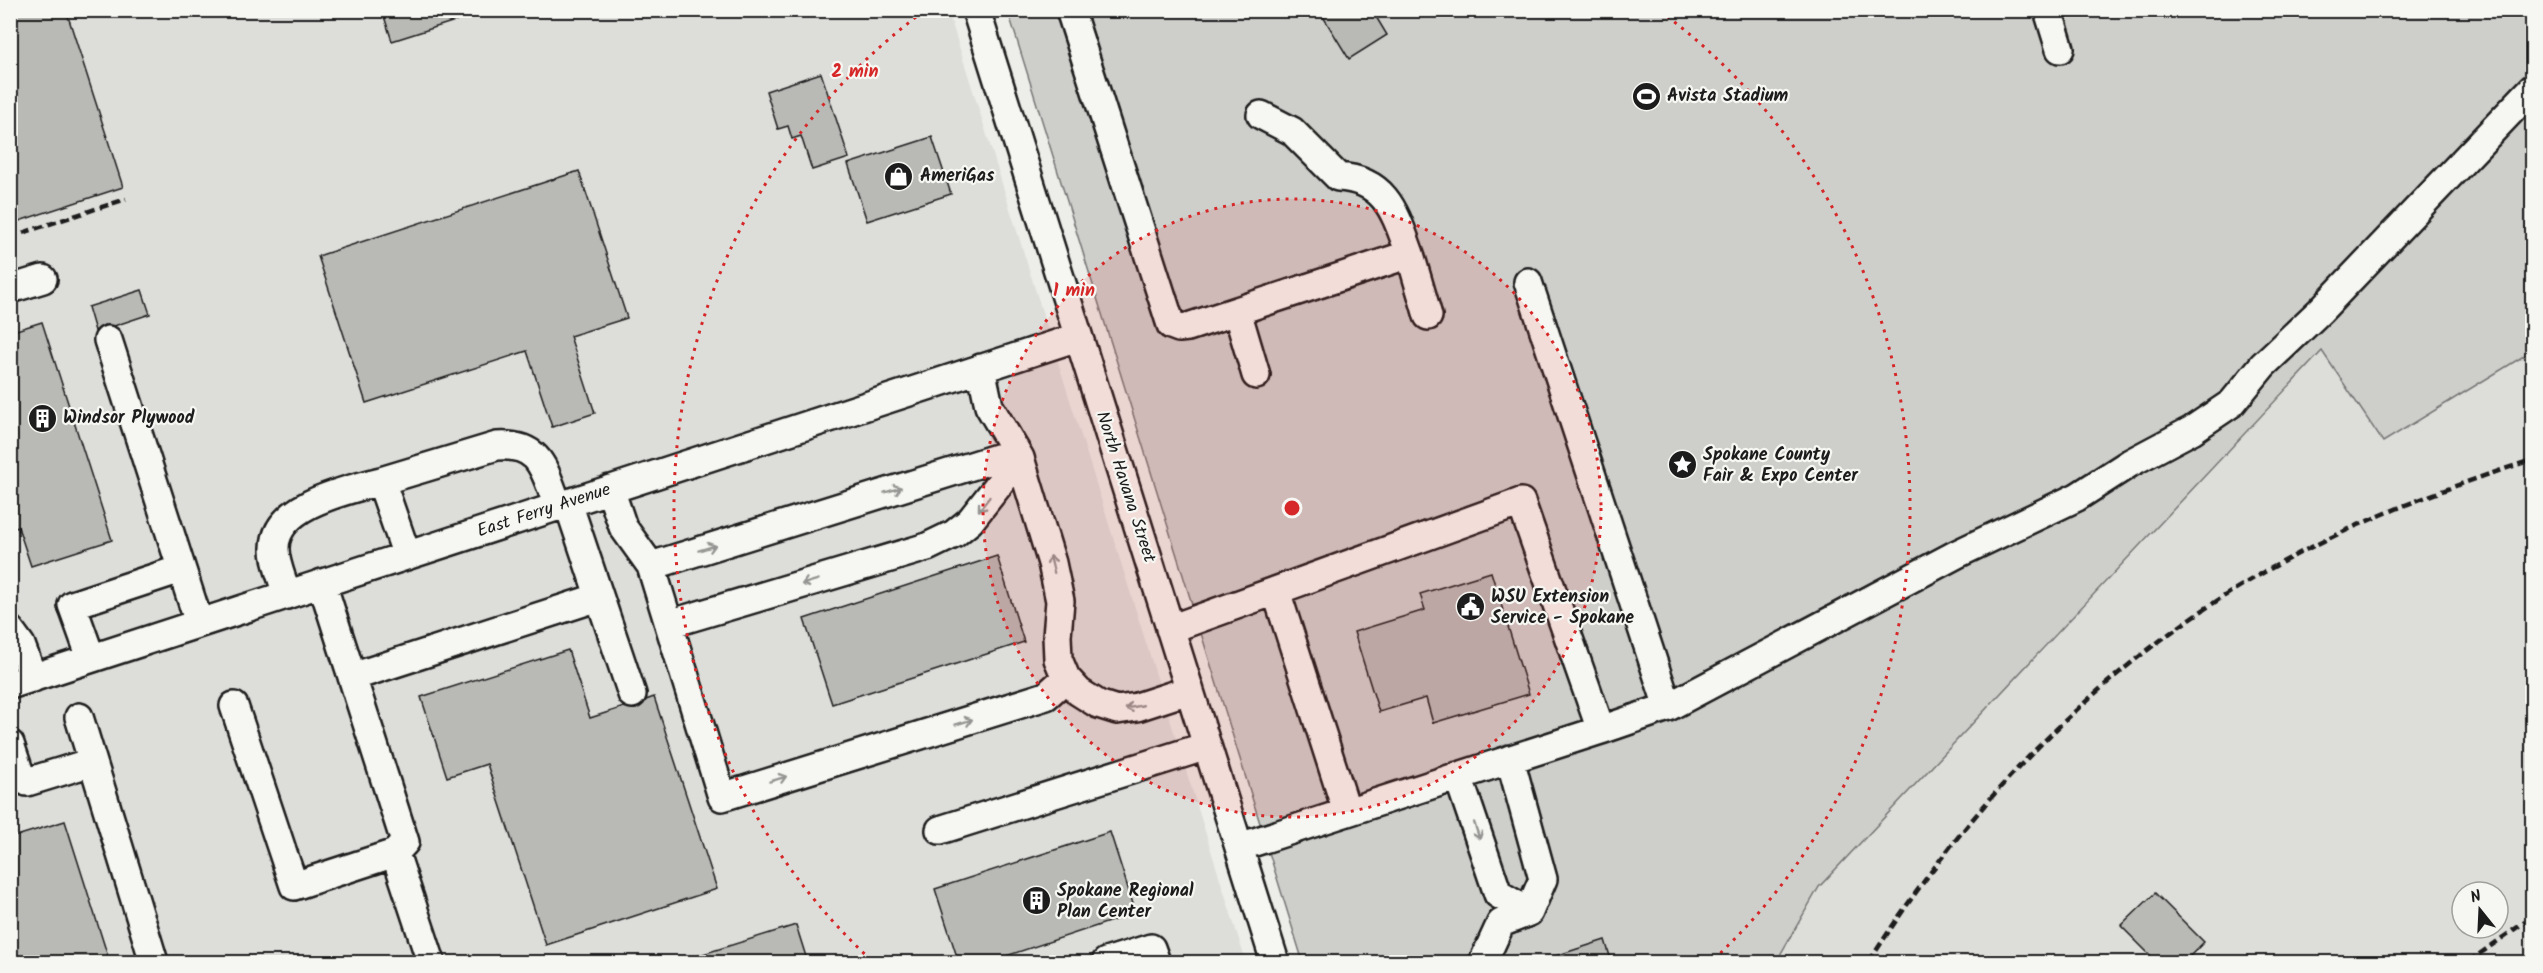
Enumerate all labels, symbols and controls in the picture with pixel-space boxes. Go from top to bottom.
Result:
text: 2 min [832,58,878,87]
sports icon: Avista Stadium [1630,80,1662,112]
place label: Avista Stadium [1667,82,1789,111]
shop icon: AmeriGas [883,160,915,192]
place label: AmeriGas [920,162,995,191]
text: 1 min [1053,277,1095,306]
building icon: Windsor Plywood [26,402,58,434]
place label: Windsor Plywood [63,404,195,433]
street label: North Havana Street [1087,408,1163,567]
place label: Spokane County Fair & Expo Center [1703,441,1859,491]
place icon: Spokane County Fair & Expo Center [1666,449,1698,481]
street label: East Ferry Avenue [473,476,615,546]
one-way arrow [883,484,902,495]
one-way arrow [977,496,990,512]
centre of rings [1282,498,1302,518]
one-way arrow [697,542,716,553]
one-way arrow [1046,555,1057,574]
one-way arrow [800,577,819,588]
place label: WSU Extension Service - Spokane [1491,583,1634,633]
public building icon: WSU Extension Service - Spokane [1454,591,1486,623]
one-way arrow [1124,702,1144,713]
one-way arrow [954,716,973,727]
one-way arrow [768,773,787,784]
one-way arrow [1472,822,1483,841]
place label: Spokane Regional Plan Center [1057,877,1194,927]
north arrow [2450,880,2510,940]
text: N [2467,884,2484,911]
building icon: Spokane Regional Plan Center [1020,885,1052,917]

